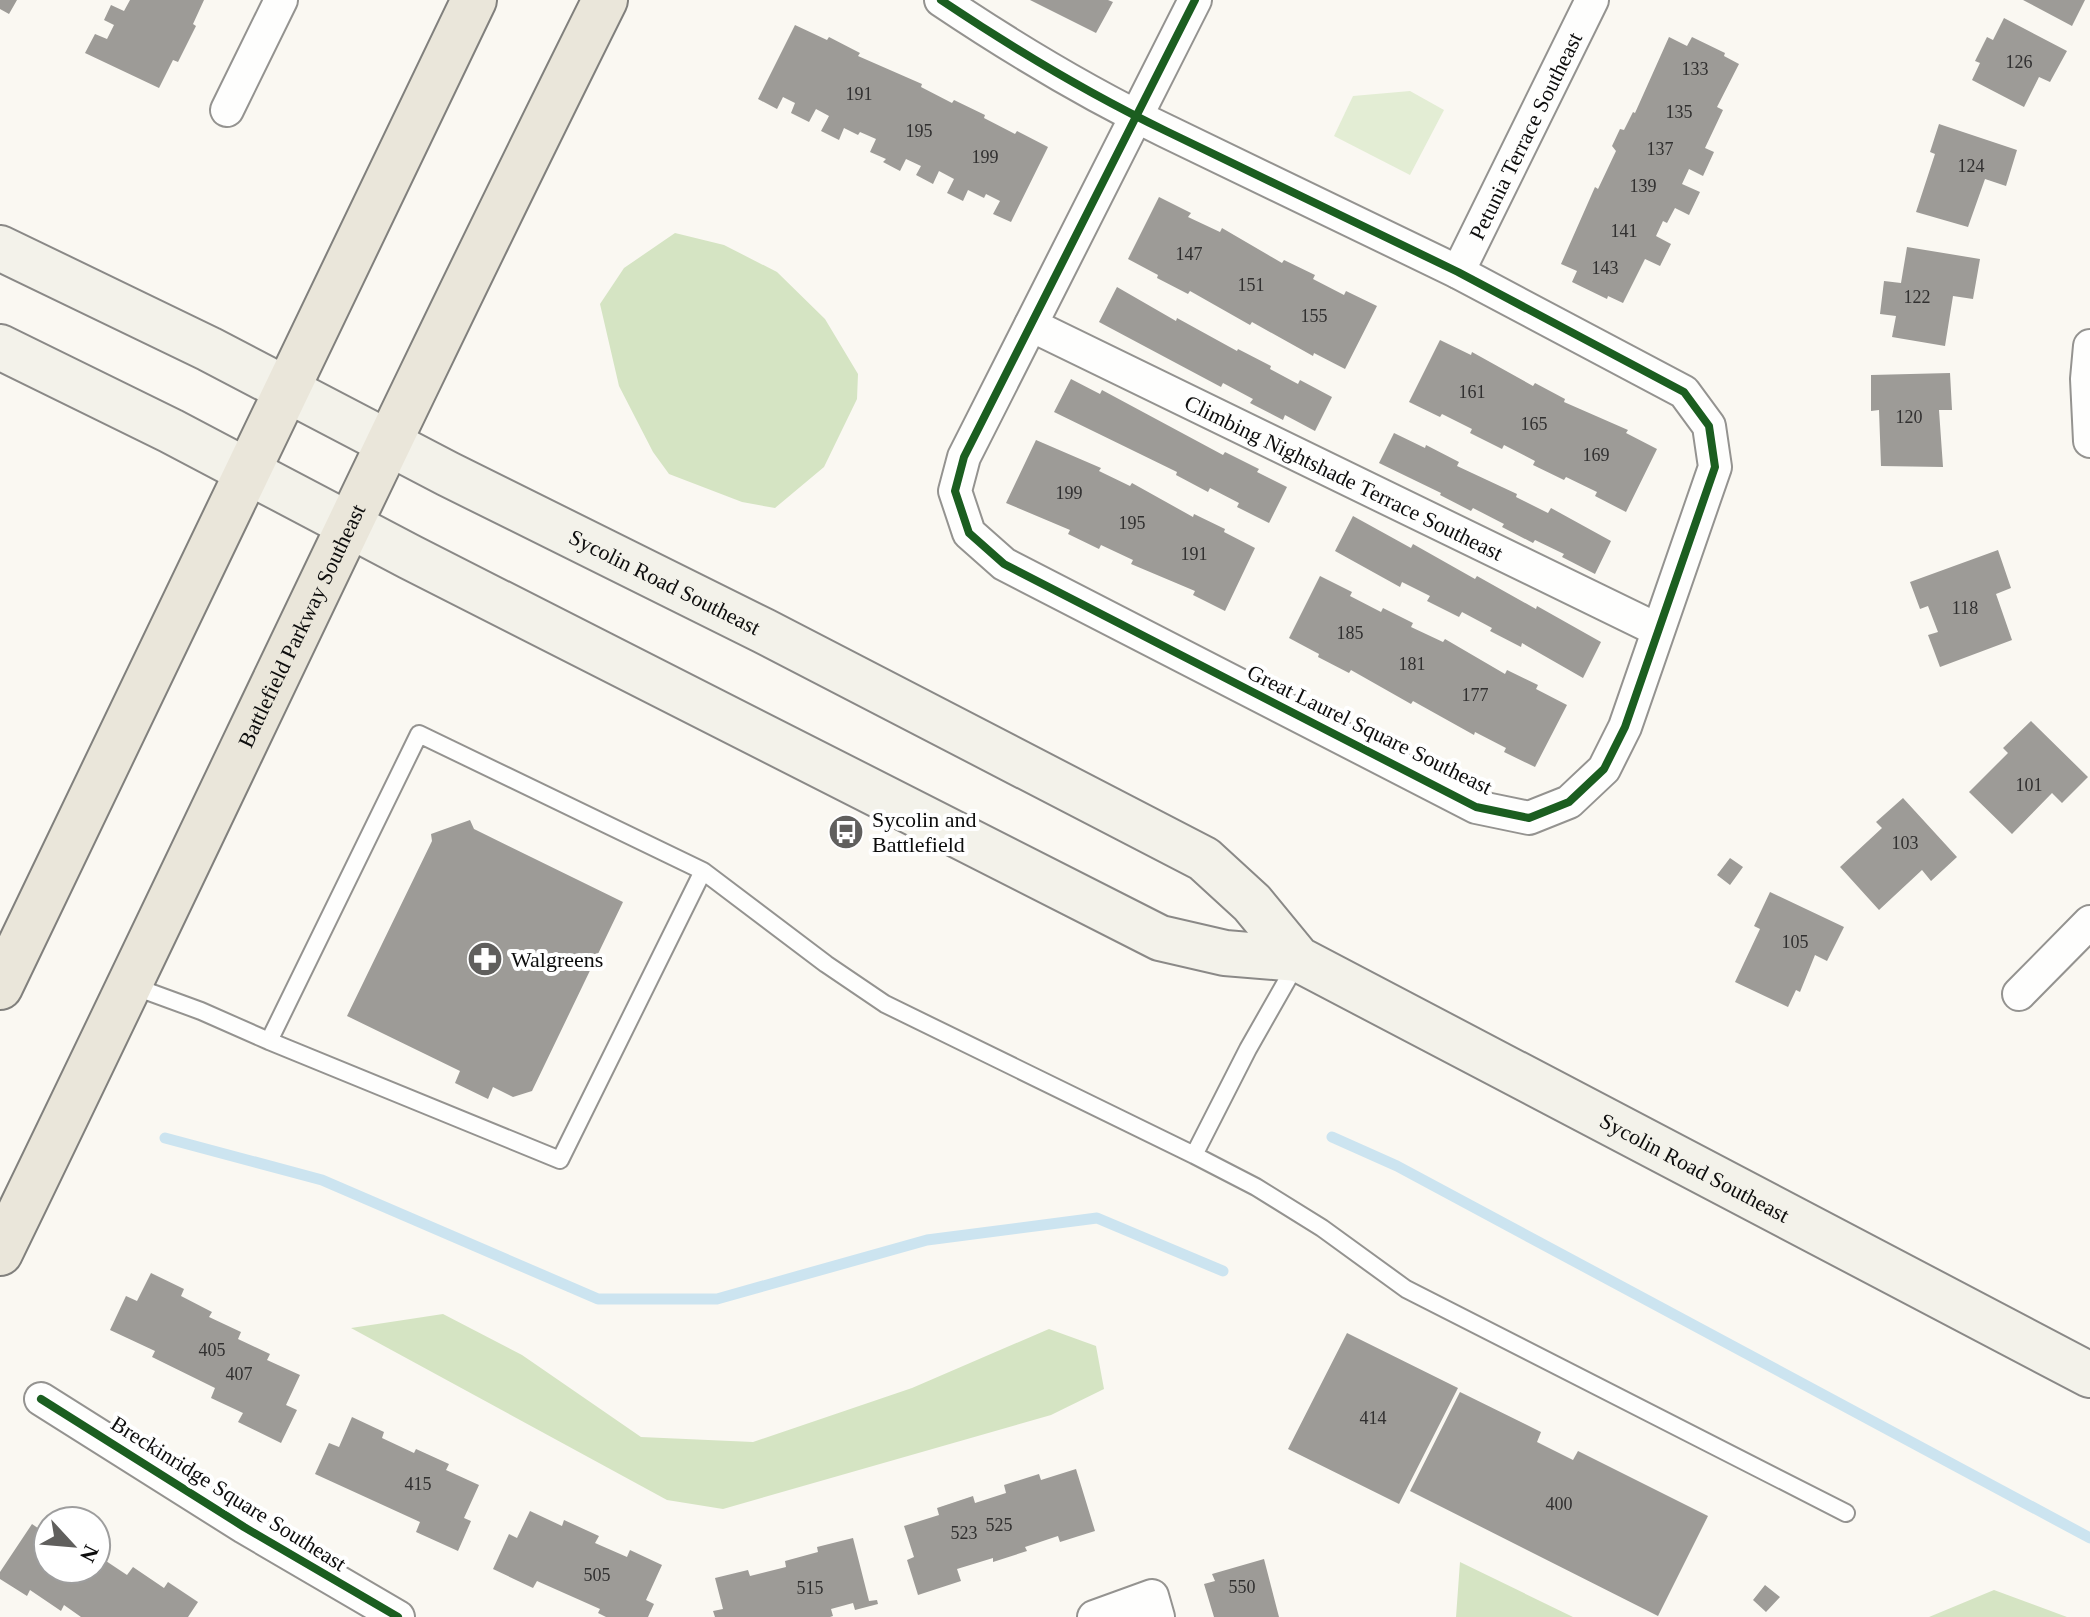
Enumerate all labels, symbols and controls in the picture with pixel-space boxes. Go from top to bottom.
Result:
street label: Petunia Terrace Southeast [1464,28,1587,244]
house number: 126 [2006,52,2033,72]
house number: 133 [1682,59,1709,79]
house number: 191 [846,84,873,104]
house number: 135 [1666,102,1693,122]
house number: 195 [906,121,933,141]
house number: 137 [1647,139,1674,159]
house number: 199 [972,147,999,167]
house number: 124 [1958,156,1985,176]
house number: 139 [1630,176,1657,196]
house number: 141 [1611,221,1638,241]
house number: 147 [1176,244,1203,264]
house number: 143 [1592,258,1619,278]
house number: 151 [1238,275,1265,295]
house number: 122 [1904,287,1931,307]
house number: 155 [1301,306,1328,326]
house number: 161 [1459,382,1486,402]
street label: Climbing Nightshade Terrace Southeast [1181,390,1507,566]
house number: 120 [1896,407,1923,427]
house number: 165 [1521,414,1548,434]
house number: 169 [1583,445,1610,465]
house number: 199 [1056,483,1083,503]
street label: Battlefield Parkway Southeast [233,500,370,751]
house number: 195 [1119,513,1146,533]
street label: Sycolin Road Southeast [565,524,764,640]
house number: 191 [1181,544,1208,564]
house number: 118 [1952,598,1978,618]
house number: 185 [1337,623,1364,643]
house number: 181 [1399,654,1426,674]
street label: Great Laurel Square Southeast [1243,659,1496,800]
house number: 177 [1462,685,1489,705]
house number: 101 [2016,775,2043,795]
place label: Sycolin and Battlefield [872,807,977,857]
bus stop icon: Sycolin and Battlefield [827,813,865,851]
house number: 103 [1892,833,1919,853]
house number: 105 [1782,932,1809,952]
pharmacy icon: Walgreens [466,940,504,978]
place label: Walgreens [511,947,603,972]
street label: Sycolin Road Southeast [1596,1108,1793,1228]
house number: 405 [199,1340,226,1360]
house number: 407 [226,1364,253,1384]
house number: 414 [1360,1408,1387,1428]
street label: Breckinridge Square Southeast [107,1411,351,1576]
house number: 415 [405,1474,432,1494]
house number: 400 [1546,1494,1573,1514]
north arrow [32,1505,112,1585]
house number: 525 [986,1515,1013,1535]
house number: 523 [951,1523,978,1543]
text: N [75,1541,104,1566]
house number: 505 [584,1565,611,1585]
house number: 550 [1229,1577,1256,1597]
house number: 515 [797,1578,824,1598]

